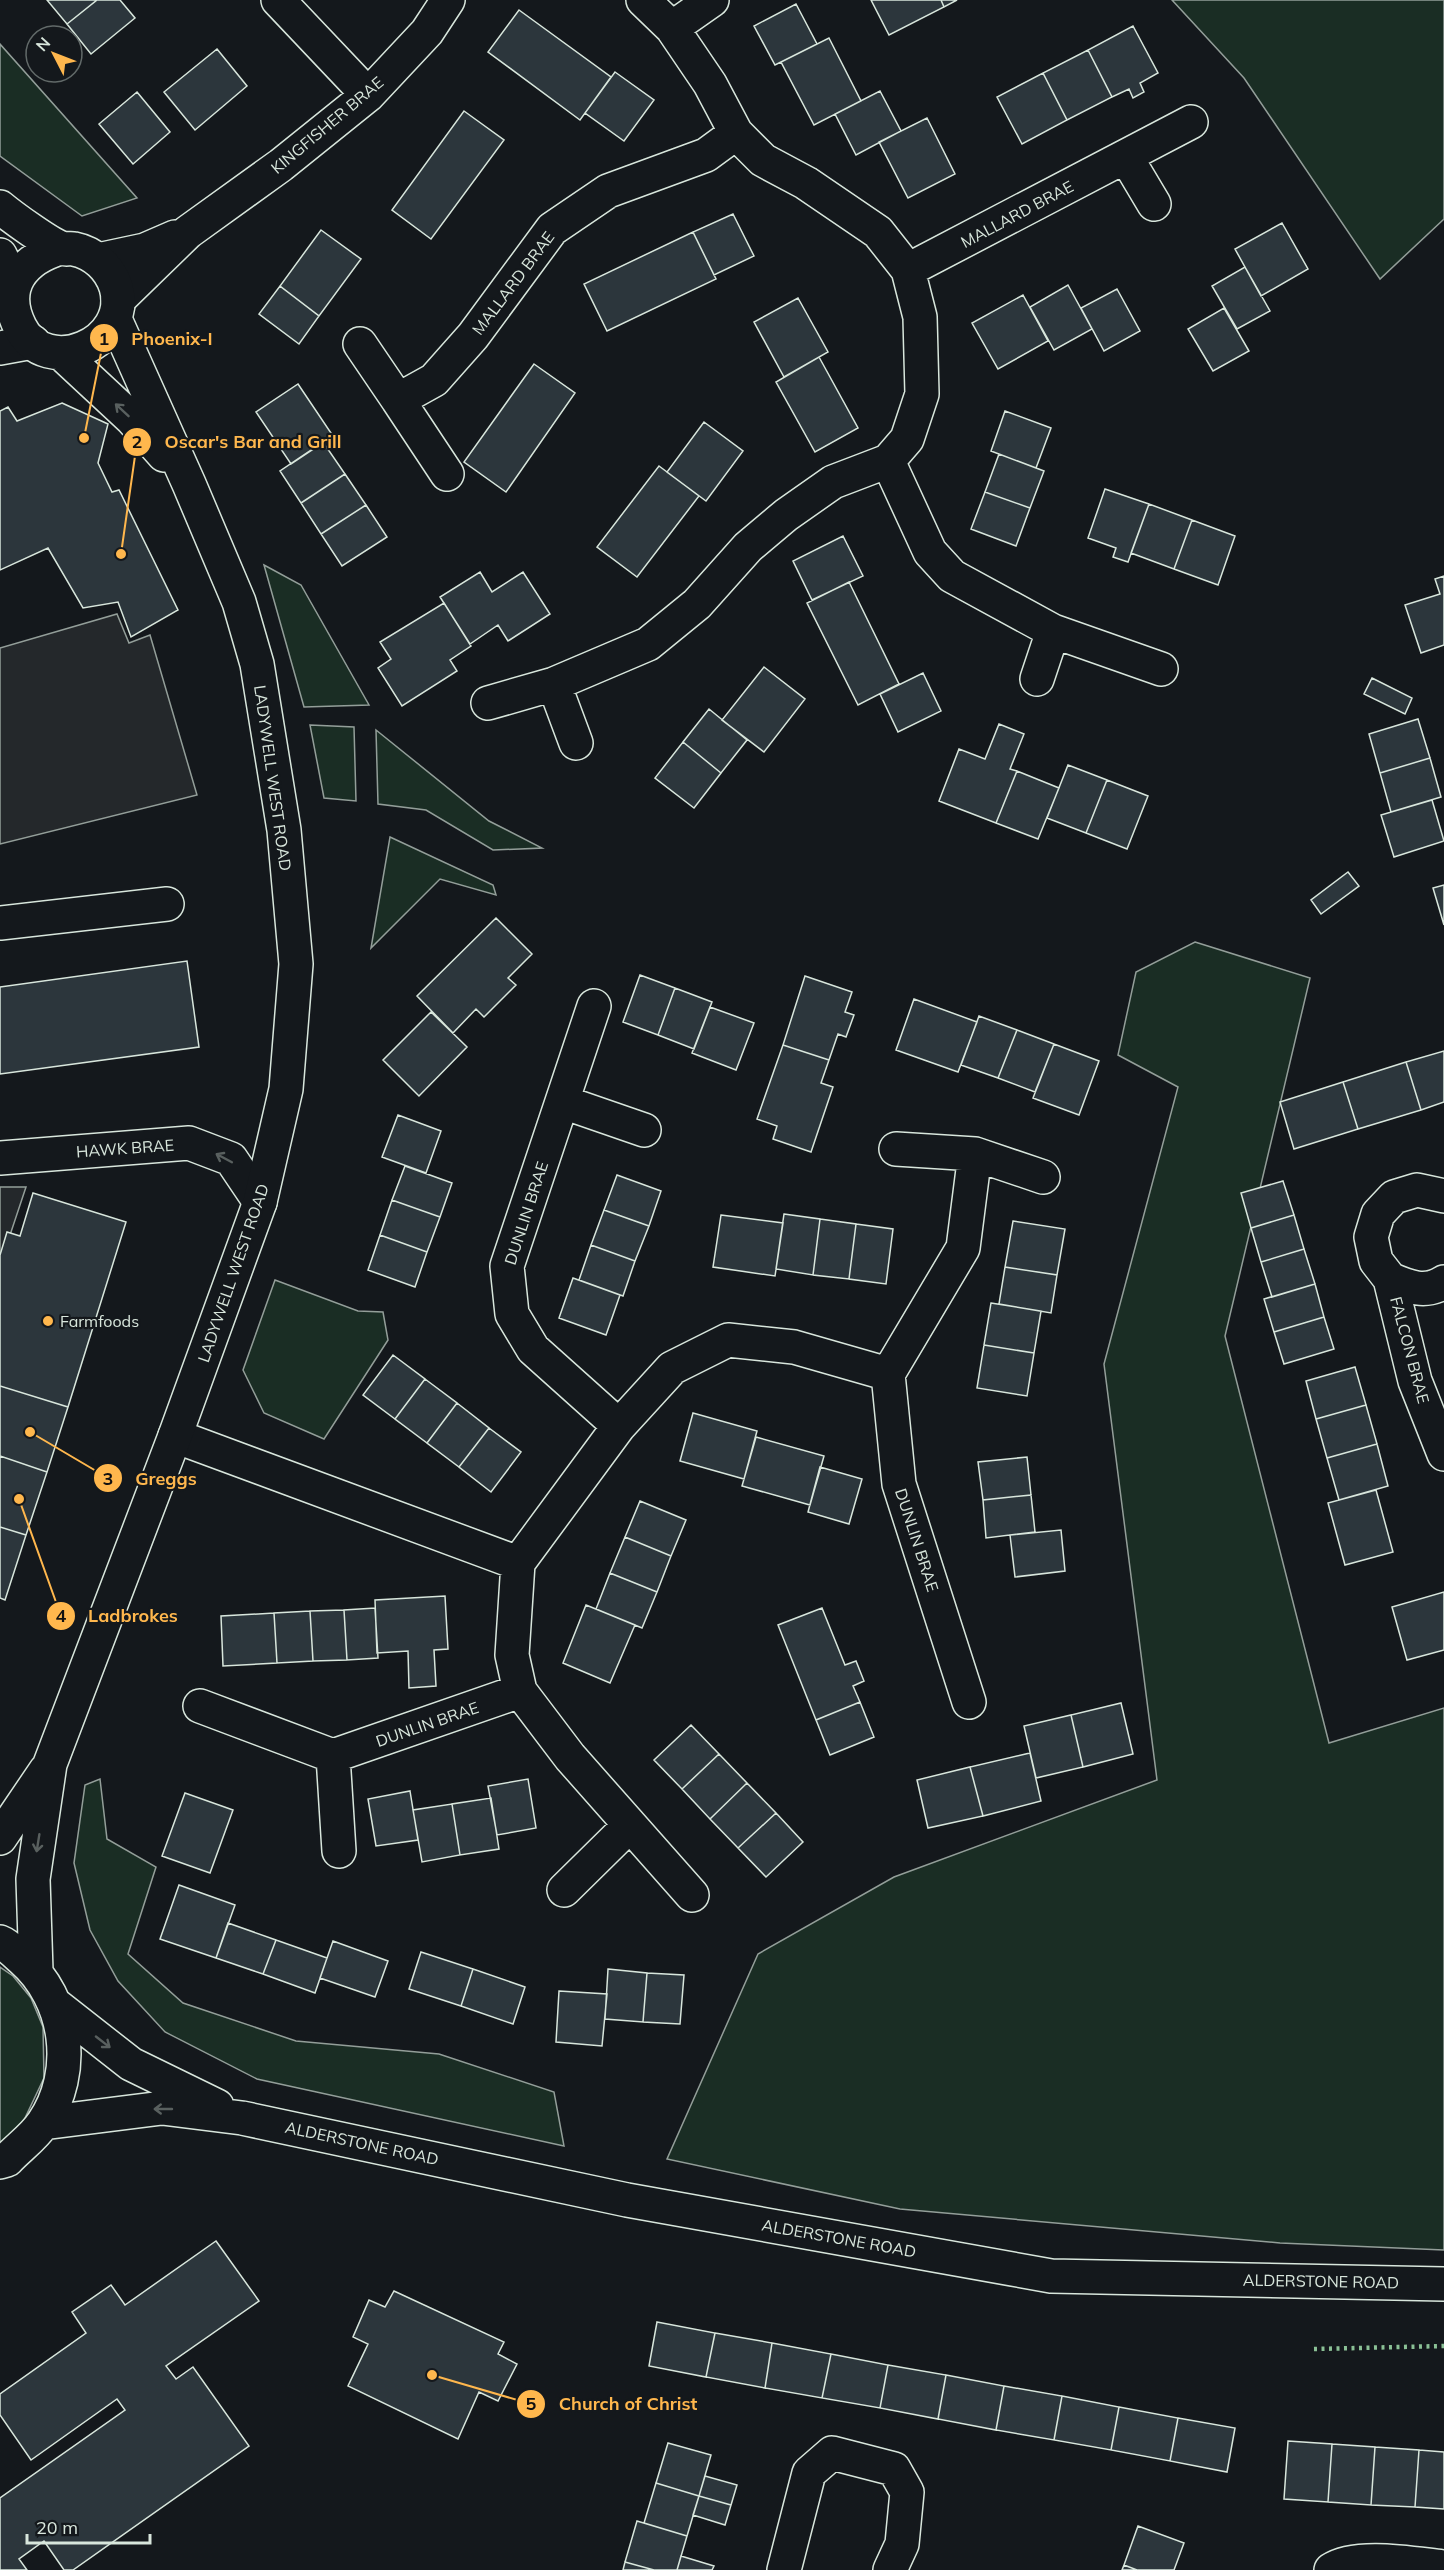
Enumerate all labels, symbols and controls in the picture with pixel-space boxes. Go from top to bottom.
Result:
north arrow [24,24,84,84]
text: N [31,33,54,55]
street label: KINGFISHER BRAE [267,72,387,178]
street label: MALLARD BRAE [957,176,1077,252]
street label: MALLARD BRAE [468,227,558,339]
callout: Phoenix-I [89,320,225,356]
text: 1 [99,327,109,350]
text: Phoenix-I [131,327,213,350]
one-way arrow [114,402,129,417]
callout: Oscar's Bar and Grill [122,424,353,460]
text: 2 [132,430,142,453]
text: Oscar's Bar and Grill [165,430,341,453]
street label: LADYWELL WEST ROAD [250,684,296,872]
street label: HAWK BRAE [75,1135,175,1161]
one-way arrow [216,1152,233,1164]
street label: DUNLIN BRAE [500,1159,552,1267]
street label: LADYWELL WEST ROAD [193,1181,273,1365]
street label: FALCON BRAE [1386,1294,1434,1406]
place label: Farmfoods [60,1311,139,1331]
marker: Farmfoods [41,1314,55,1328]
callout: Greggs [93,1460,209,1496]
text: 3 [103,1467,113,1490]
text: Greggs [135,1467,197,1490]
street label: DUNLIN BRAE [891,1486,943,1594]
callout: Ladbrokes [46,1598,189,1634]
text: 4 [56,1604,67,1627]
text: Ladbrokes [88,1604,178,1627]
street label: DUNLIN BRAE [373,1697,481,1751]
one-way arrow [33,1832,44,1852]
one-way arrow [94,2036,110,2049]
one-way arrow [154,2103,174,2115]
street label: ALDERSTONE ROAD [283,2117,441,2169]
street label: ALDERSTONE ROAD [760,2215,918,2261]
street label: ALDERSTONE ROAD [1243,2270,1399,2292]
callout: Church of Christ [516,2386,709,2422]
text: 5 [526,2392,537,2415]
text: Church of Christ [559,2392,697,2415]
scale bar [27,2507,150,2545]
text: 20 m [36,2516,78,2539]

